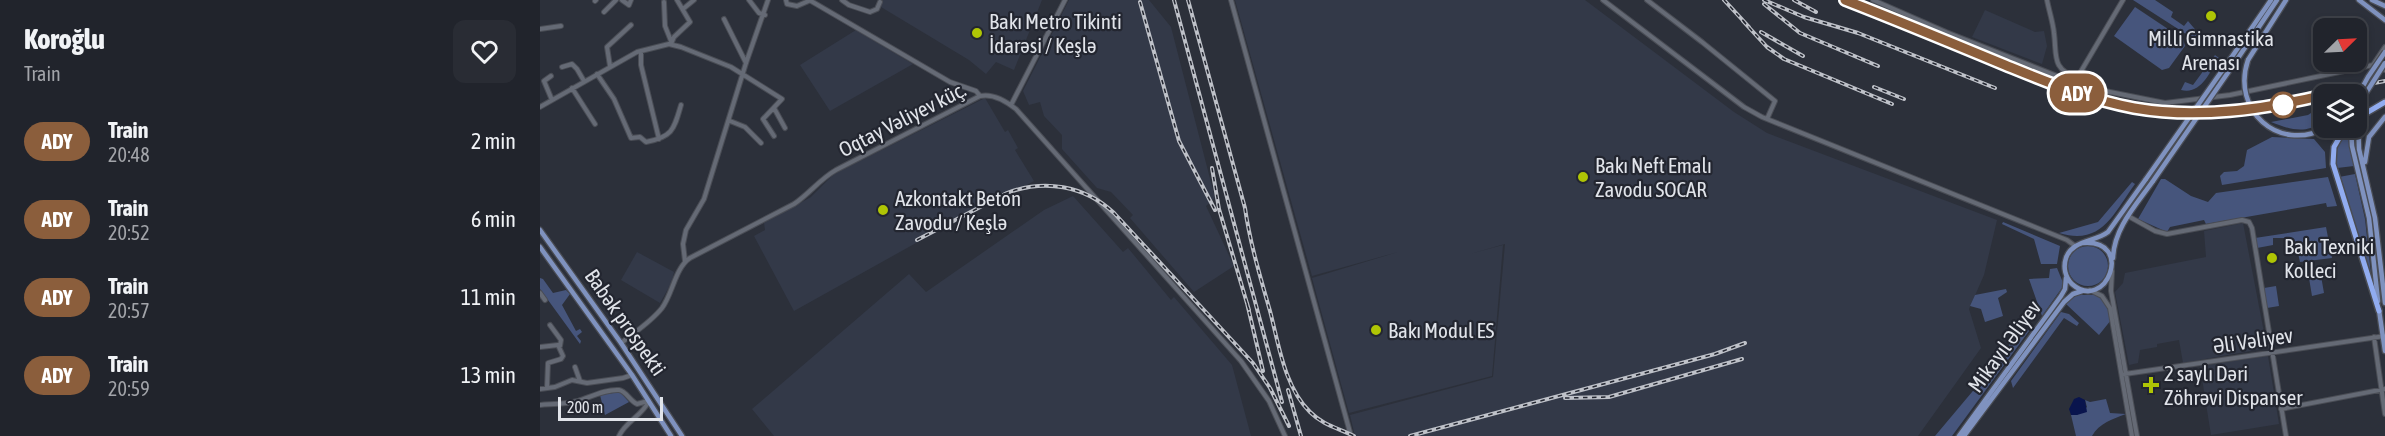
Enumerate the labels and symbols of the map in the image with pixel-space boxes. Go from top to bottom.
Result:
place label: Bakı Metro Tikinti İdarəsi / Keşlə [989,9,1122,57]
marker: Milli Gimnastika Arenası [2204,9,2218,23]
north arrow [2313,18,2367,72]
marker: Bakı Metro Tikinti İdarəsi / Keşlə [970,26,984,40]
place label: Milli Gimnastika Arenası [2148,26,2274,74]
line badge: ADY [2042,74,2112,112]
street label: Oqtay Vəliyev küç. [834,77,970,161]
unlabelled marker [2270,92,2296,118]
place label: Bakı Neft Emalı Zavodu SOCAR [1595,153,1712,201]
marker: Bakı Neft Emalı Zavodu SOCAR [1576,170,1590,184]
place label: Azkontakt Beton Zavodu / Keşlə [895,186,1021,234]
marker: Azkontakt Beton Zavodu / Keşlə [876,203,890,217]
place label: Bakı Texniki Kolleci [2284,234,2374,282]
marker: Bakı Texniki Kolleci [2265,251,2279,265]
street label: Babək prospekti [581,264,671,380]
street label: Mikayıl Əliyev [1963,295,2046,397]
place label: Bakı Modul ES [1388,318,1494,342]
street label: Əli Vəliyev [2212,322,2295,357]
marker: Bakı Modul ES [1369,323,1383,337]
place label: 2 saylı Dəri Zöhrəvi Dispanser [2164,361,2303,409]
marker: 2 saylı Dəri Zöhrəvi Dispanser [2142,376,2160,394]
scale bar [558,394,663,422]

